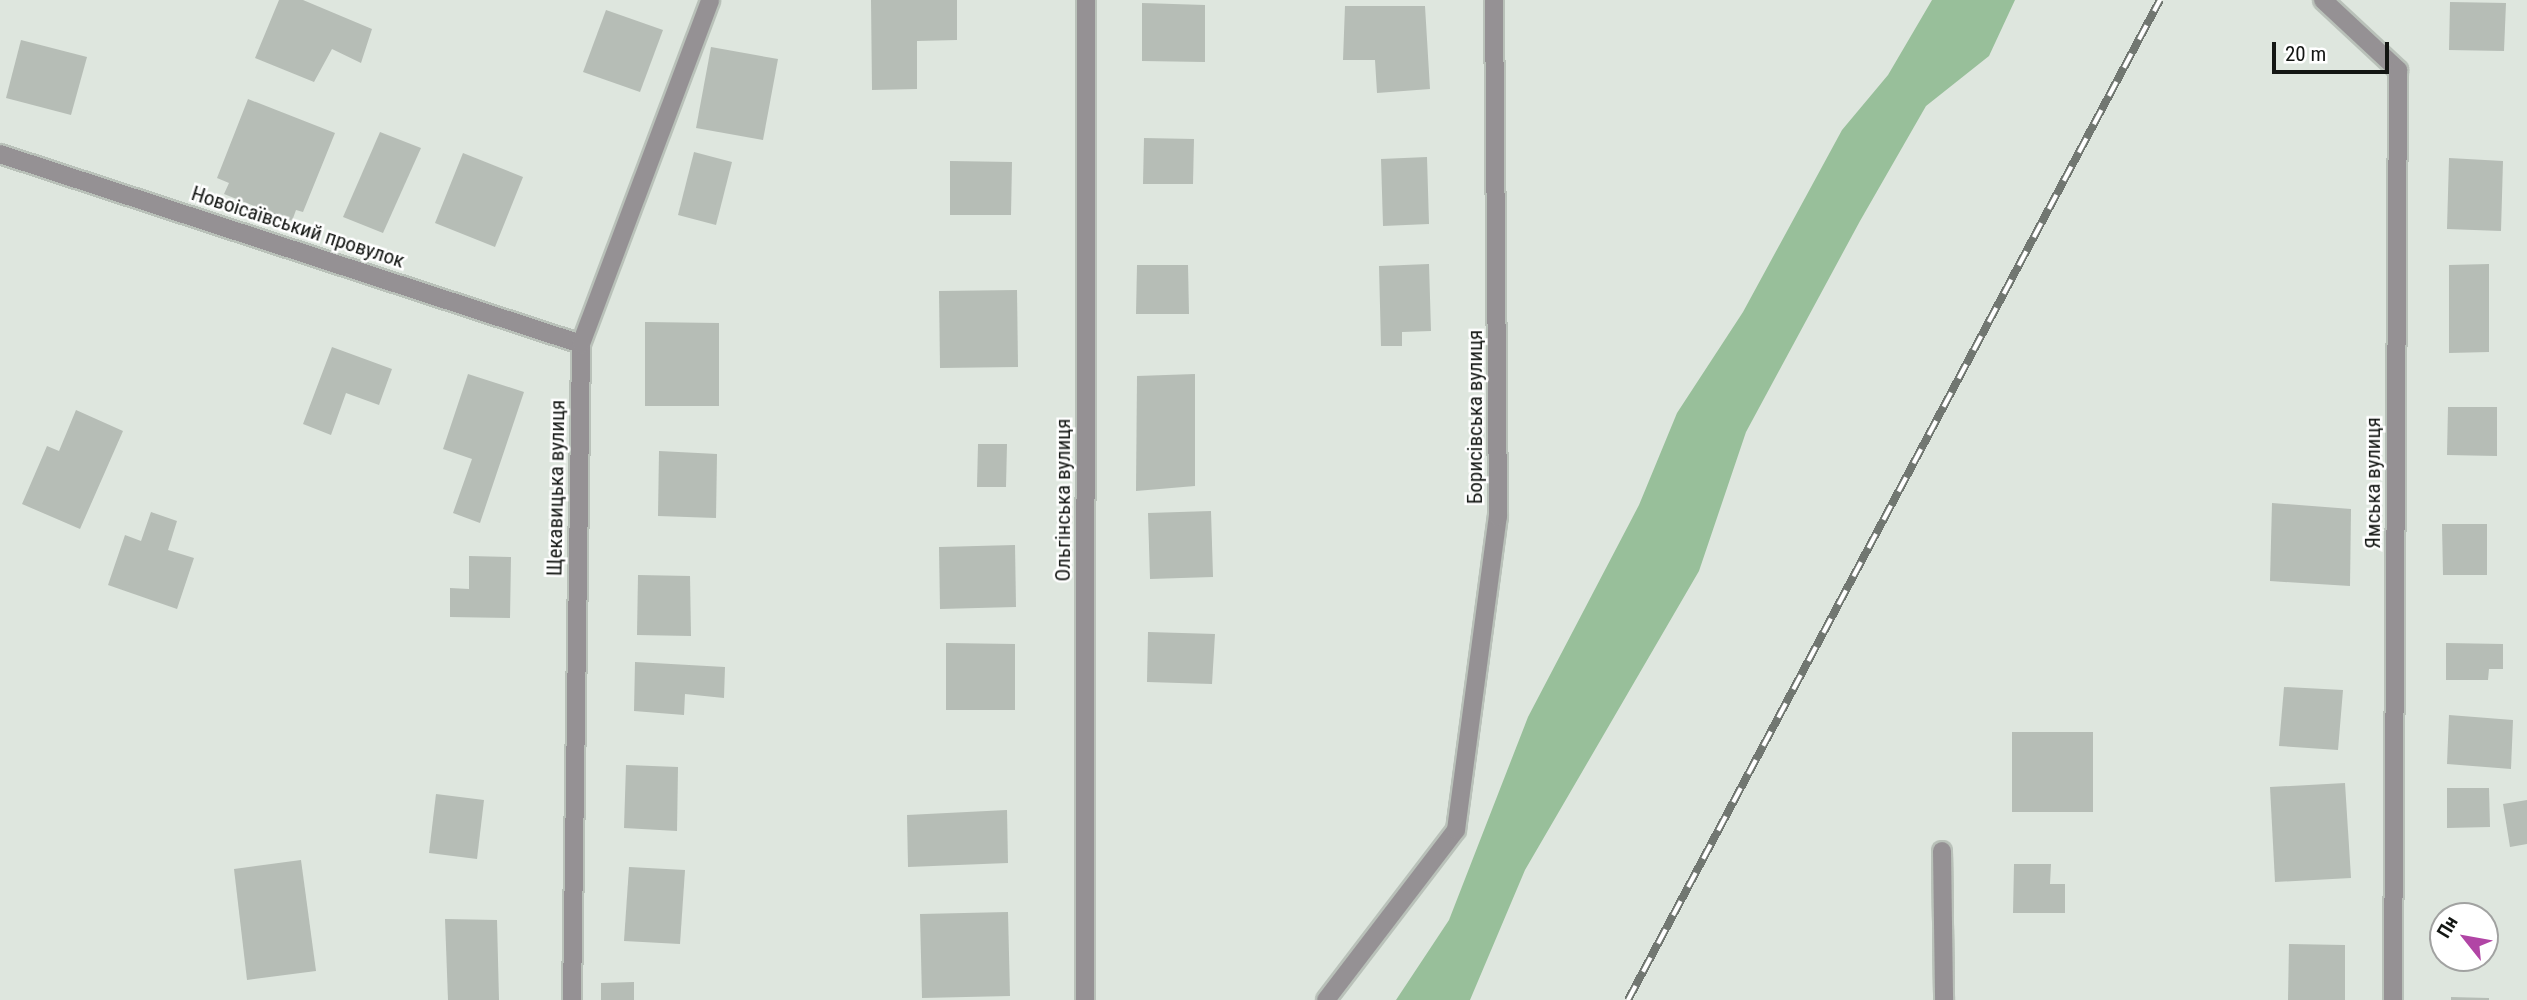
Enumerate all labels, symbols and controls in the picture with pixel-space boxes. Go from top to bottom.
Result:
scale bar [2275,28,2392,72]
text: 20 m [2285,42,2326,66]
street label: Новоісаївський провулок [188,181,408,273]
street label: Борисівська вулиця [1462,330,1488,504]
street label: Щекавицька вулиця [542,400,570,576]
street label: Ямська вулиця [2360,417,2386,549]
street label: Ольгінська вулиця [1050,419,1076,581]
north arrow [2429,902,2499,972]
text: Пн [2432,912,2463,942]

